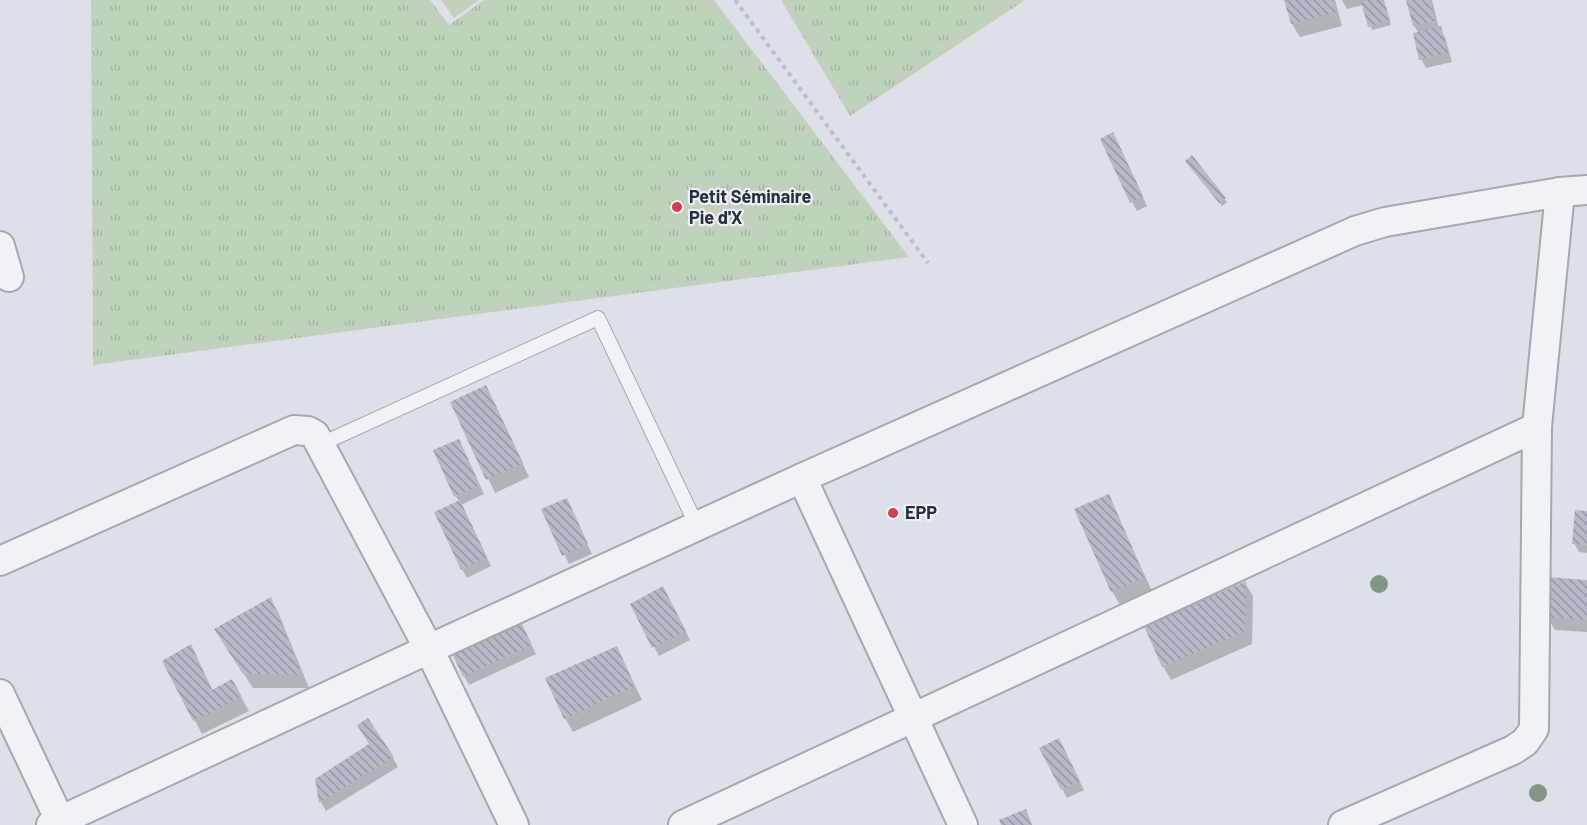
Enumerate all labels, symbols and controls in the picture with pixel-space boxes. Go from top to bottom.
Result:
place label: Petit Séminaire Pie d'X [689,185,811,228]
marker: Petit Séminaire Pie d'X [670,200,684,214]
place label: EPP [905,501,937,523]
marker: EPP [886,506,900,520]

